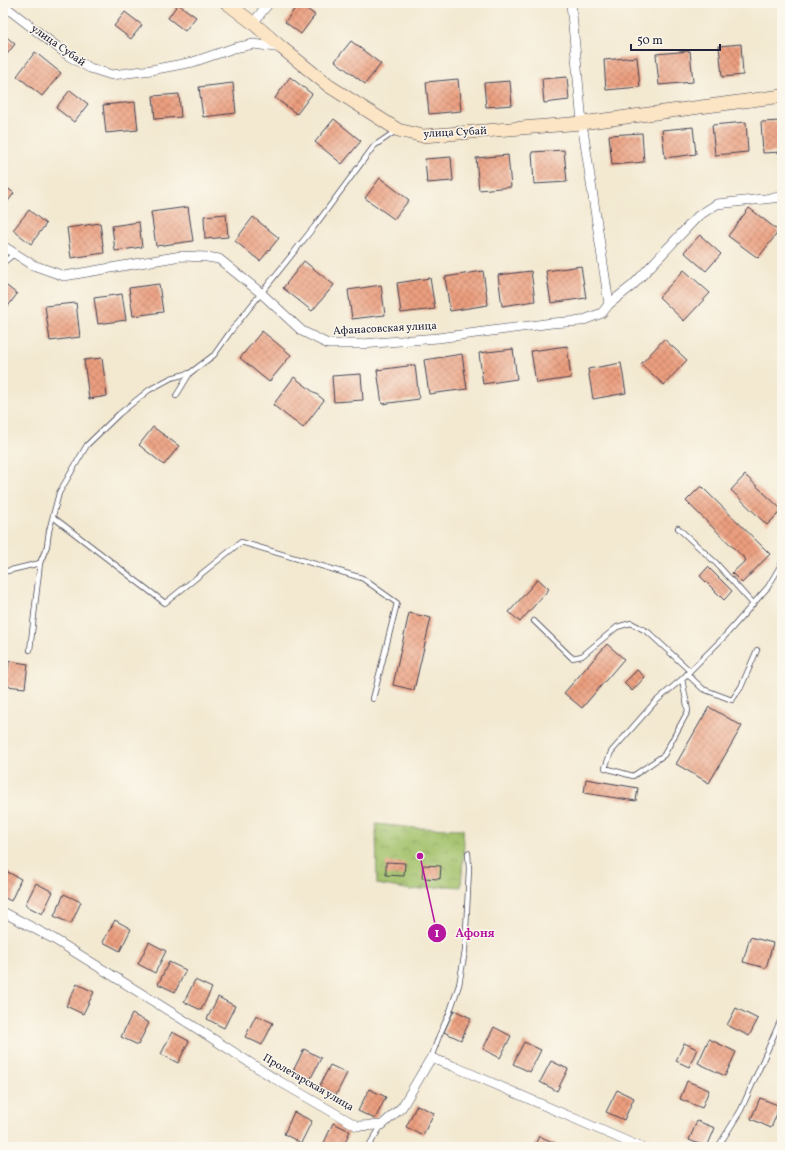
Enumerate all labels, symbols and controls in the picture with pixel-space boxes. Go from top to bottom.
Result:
street label: улица Субай [28,22,89,71]
scale bar [631,26,720,52]
text: 50 m [637,33,663,49]
street label: улица Субай [423,124,487,142]
street label: Афанасовская улица [333,319,438,339]
callout: Афоня [427,921,503,945]
text: 1 [435,926,440,942]
text: Афоня [455,926,495,942]
street label: Пролетарская улица [260,1051,357,1115]

